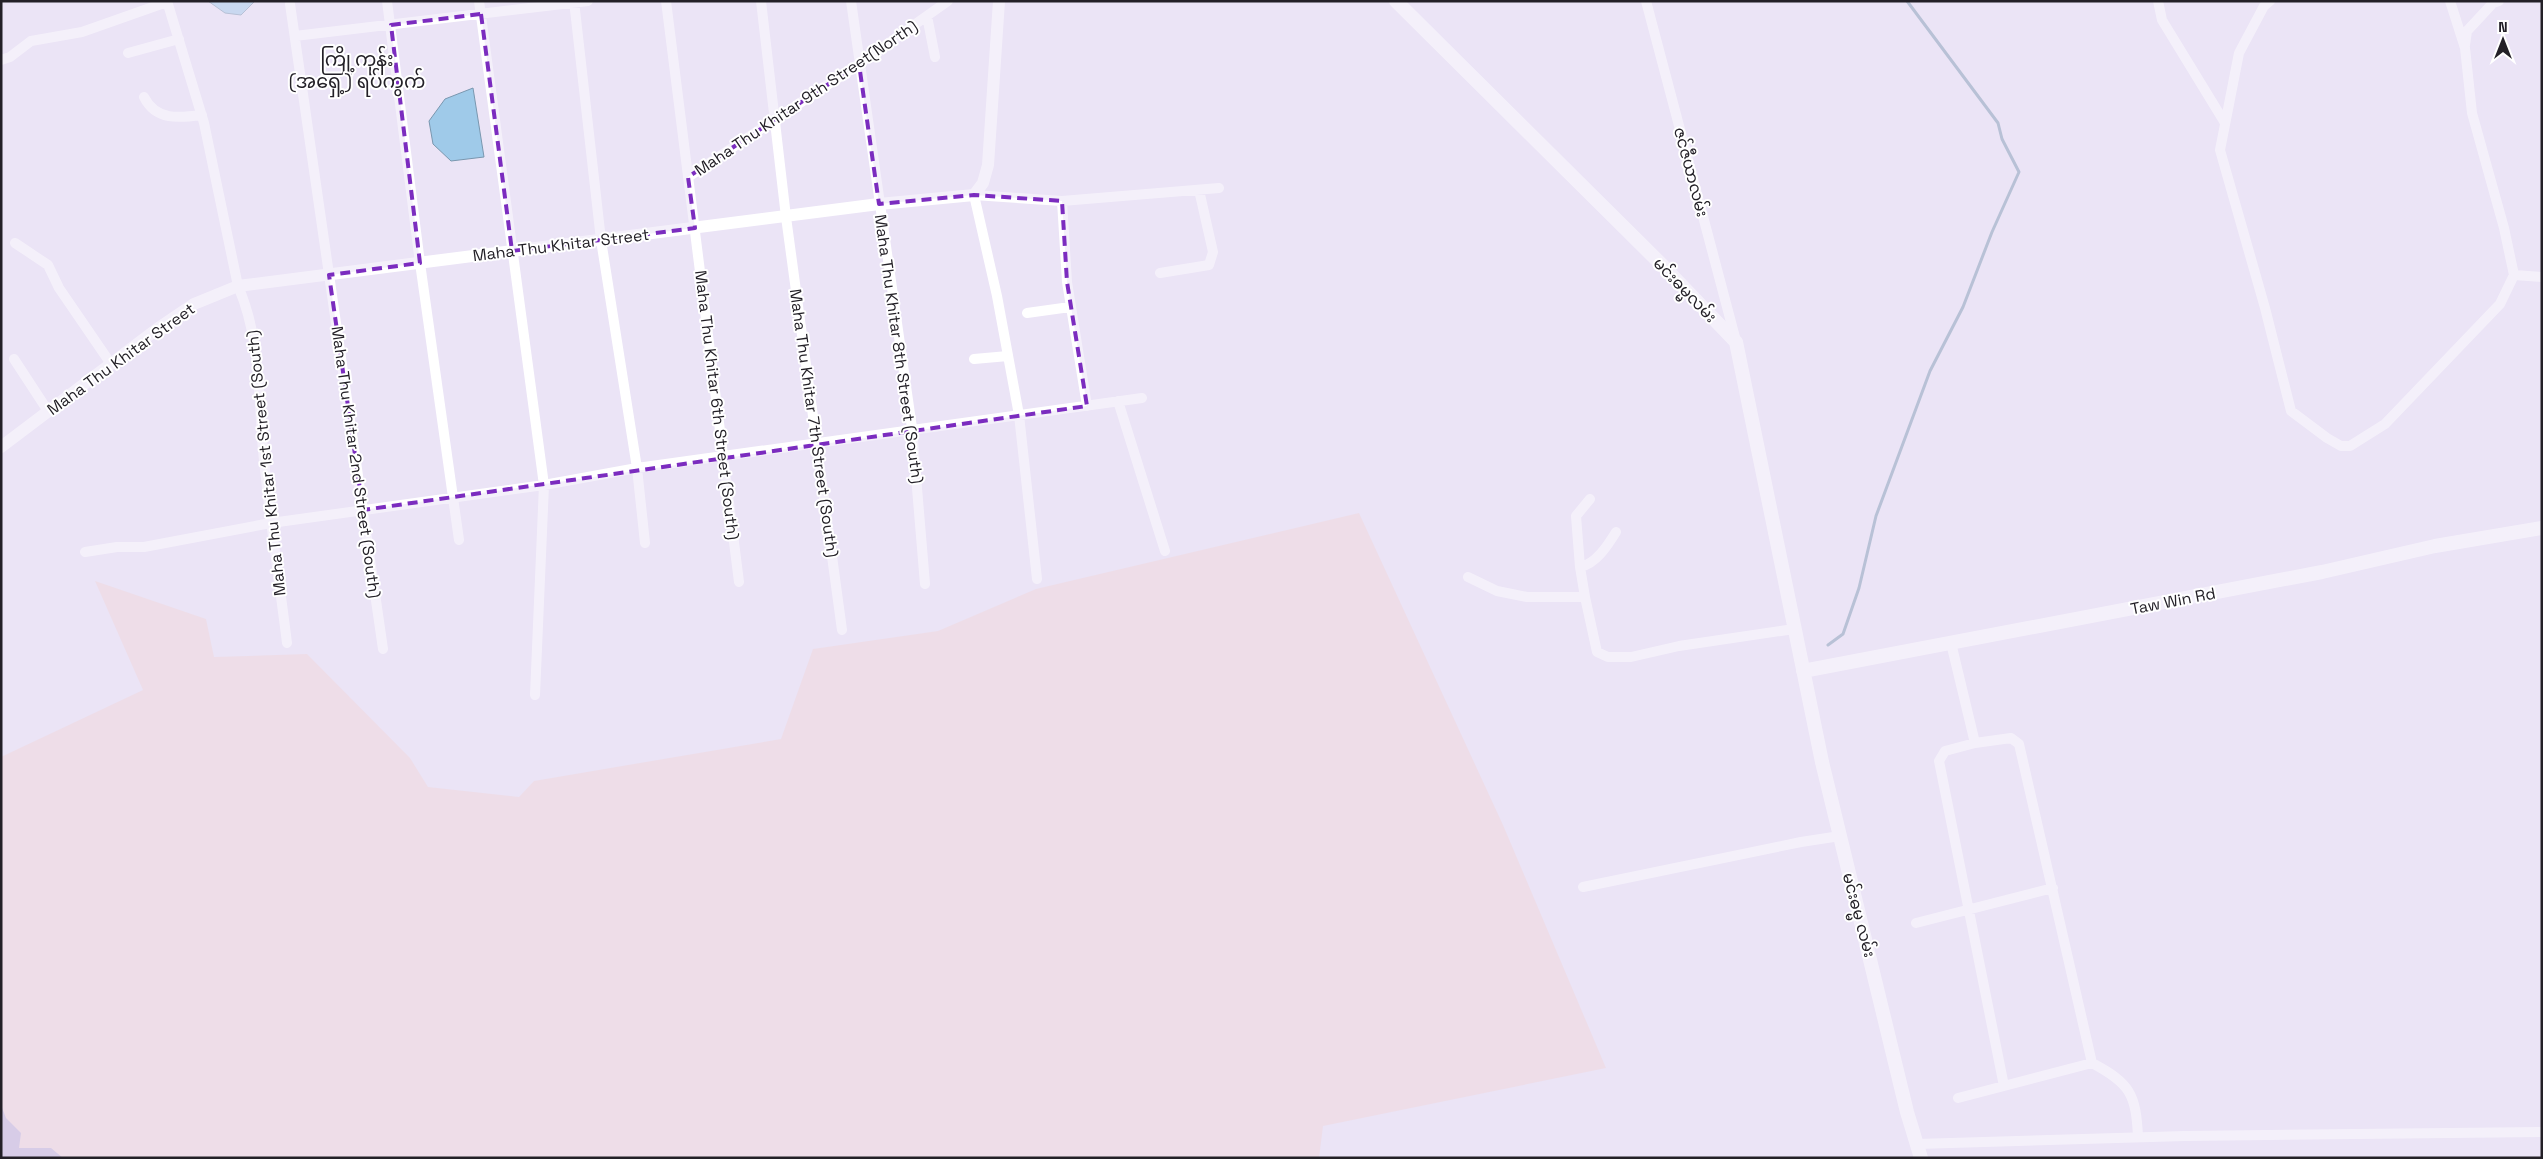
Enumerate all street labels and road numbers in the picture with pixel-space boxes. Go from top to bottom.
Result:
street label: Maha Thu Khitar 9th Street(North) [690,15,922,181]
street label: ဇင်ဇီယာလမ်း [1669,125,1714,219]
street label: Maha Thu Khitar 8th Street (South) [870,213,928,485]
street label: Maha Thu Khitar Street [471,224,651,266]
street label: မင်းဓမ္မလမ်း [1646,252,1722,329]
street label: Maha Thu Khitar 6th Street (South) [690,269,744,541]
street label: Maha Thu Khitar 7th Street (South) [785,287,843,559]
street label: Maha Thu Khitar Street [43,298,199,420]
street label: Maha Thu Khitar 2nd Street (South) [327,325,385,599]
street label: Maha Thu Khitar 1st Street (South) [242,329,290,597]
street label: Taw Win Rd [2129,582,2217,620]
street label: မင်းဓမ္မ လမ်း [1834,870,1881,961]

